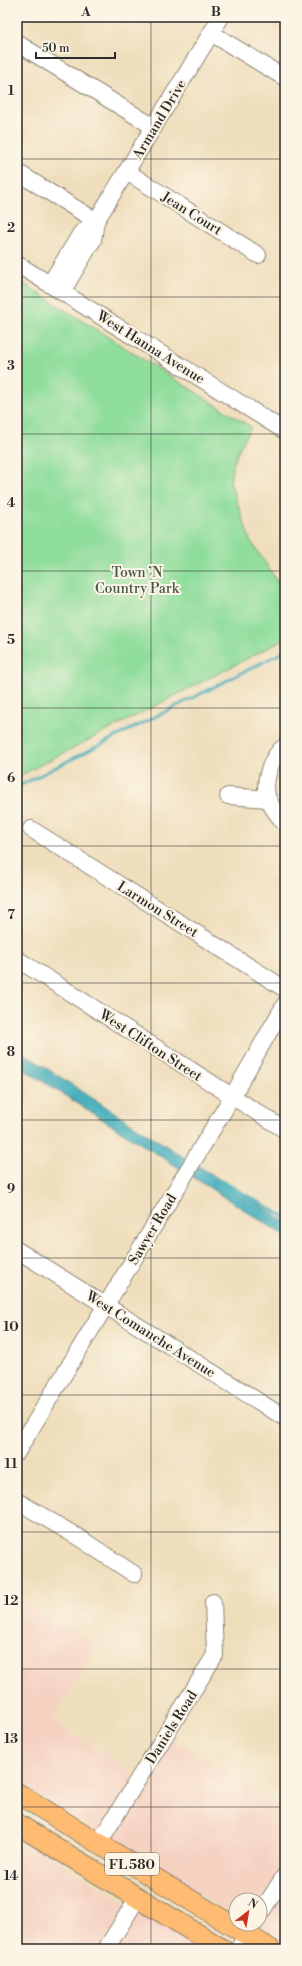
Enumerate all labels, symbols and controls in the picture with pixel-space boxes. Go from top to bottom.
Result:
text: A [80,4,91,20]
text: B [211,4,221,20]
scale bar [36,34,115,60]
text: 50 m [42,41,70,56]
street label: Armand Drive [128,76,191,164]
text: 1 [8,83,15,99]
street label: Jean Court [157,188,225,240]
text: 2 [7,220,15,236]
street label: West Hanna Avenue [92,307,208,388]
text: 3 [7,358,15,374]
text: 4 [7,495,16,511]
park label: Town ’N Country Park [95,564,180,598]
text: 5 [7,632,15,648]
text: 6 [7,770,15,786]
street label: Larmon Street [114,878,201,942]
text: 7 [7,907,15,923]
street label: West Clifton Street [95,1005,205,1086]
text: 8 [7,1044,15,1060]
text: 9 [7,1181,15,1197]
street label: Sawyer Road [125,1191,181,1268]
street label: West Comanche Avenue [81,1287,219,1382]
text: 10 [3,1319,19,1335]
text: 11 [5,1456,18,1472]
text: 12 [4,1593,18,1609]
street label: Daniels Road [142,1687,202,1768]
text: 13 [4,1731,18,1747]
road number: FL 580 [105,1853,159,1875]
text: 14 [4,1868,18,1884]
north arrow [228,1892,268,1932]
text: N [245,1896,260,1913]

